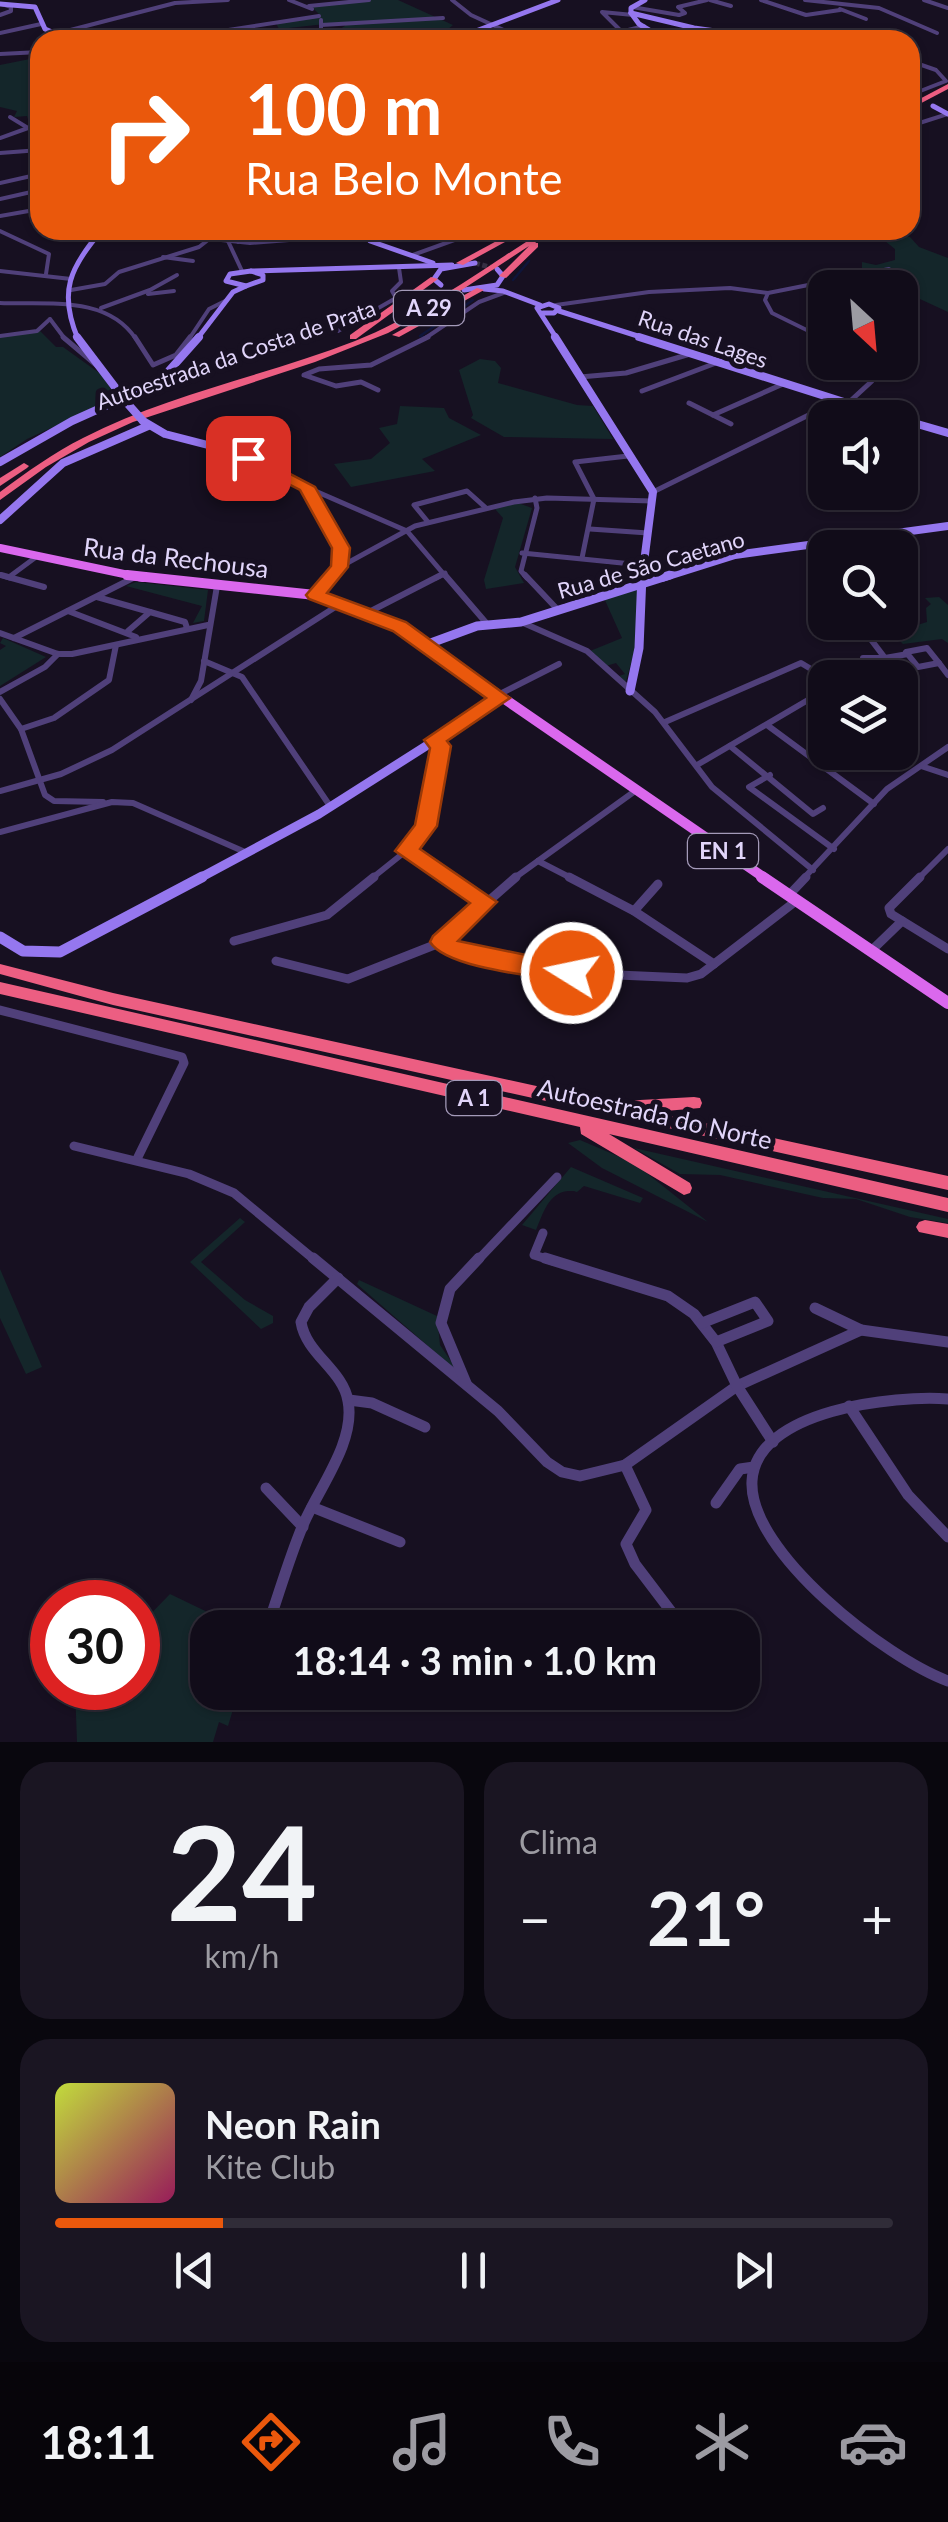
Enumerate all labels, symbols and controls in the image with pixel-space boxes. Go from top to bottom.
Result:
text: 100 m [245,66,442,150]
icon: right [80,70,210,200]
text: Rua Belo Monte [245,151,563,205]
north arrow [808,270,918,380]
map controls [808,270,918,770]
road number: A 29 [394,291,464,325]
street label: Autoestrada da Costa de Prata [93,294,379,415]
street label: Rua das Lages [635,304,771,373]
button: sound [808,400,918,510]
pin [206,416,291,501]
icon: arrive [221,431,276,486]
street label: Rua de São Caetano [554,525,747,604]
button: search [808,530,918,640]
street label: Rua da Rechousa [82,531,270,583]
button: layers [808,660,918,770]
road number: EN 1 [688,834,758,868]
position arrow [520,921,624,1025]
street label: Autoestrada do Norte [535,1071,775,1155]
road number: A 1 [446,1081,502,1115]
speed limit sign: 30 [30,1580,160,1710]
text: 18:14 · 3 min · 1.0 km [293,1637,657,1683]
text: 24 [167,1793,317,1949]
text: Clima [519,1822,598,1861]
text: 21° [647,1872,765,1962]
text: − [519,1885,551,1951]
text: + [861,1885,893,1951]
text: km/h [205,1936,279,1975]
text: Neon Rain [205,2101,381,2147]
text: Kite Club [205,2147,335,2186]
icon: previous [167,2243,222,2298]
icon: pause [446,2243,501,2298]
icon: next [726,2243,781,2298]
icon: directions [236,2407,306,2477]
icon: music [387,2407,457,2477]
icon: phone [537,2407,607,2477]
icon: climate [687,2407,757,2477]
icon: car [838,2407,908,2477]
text: 18:11 [40,2415,156,2469]

